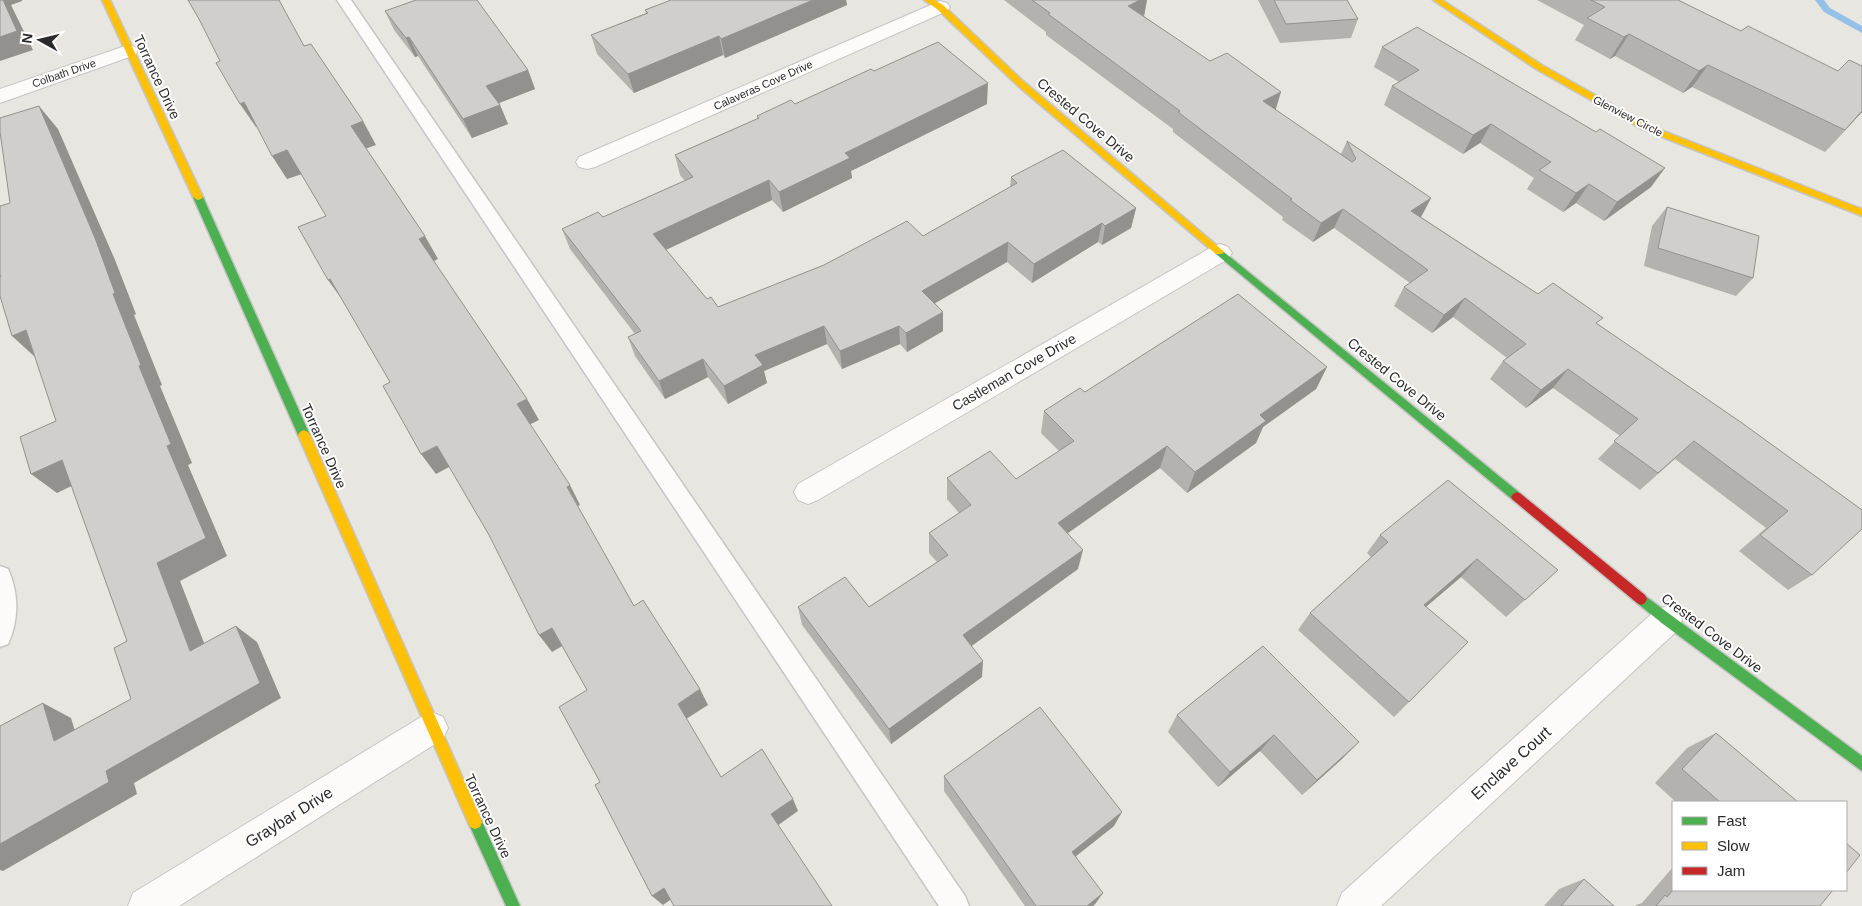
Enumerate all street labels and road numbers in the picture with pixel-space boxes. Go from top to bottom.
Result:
street label: Torrance Drive [131,32,184,122]
street label: Colbath Drive [31,56,97,90]
street label: Calaveras Cove Drive [712,58,814,112]
street label: Crested Cove Drive [1034,75,1138,166]
street label: Glenview Circle [1591,93,1665,139]
street label: Castleman Cove Drive [949,330,1079,414]
street label: Crested Cove Drive [1344,334,1450,424]
street label: Torrance Drive [298,401,350,491]
street label: Crested Cove Drive [1658,590,1766,676]
street label: Enclave Court [1468,723,1554,803]
street label: Torrance Drive [462,771,515,861]
street label: Graybar Drive [242,783,336,851]

